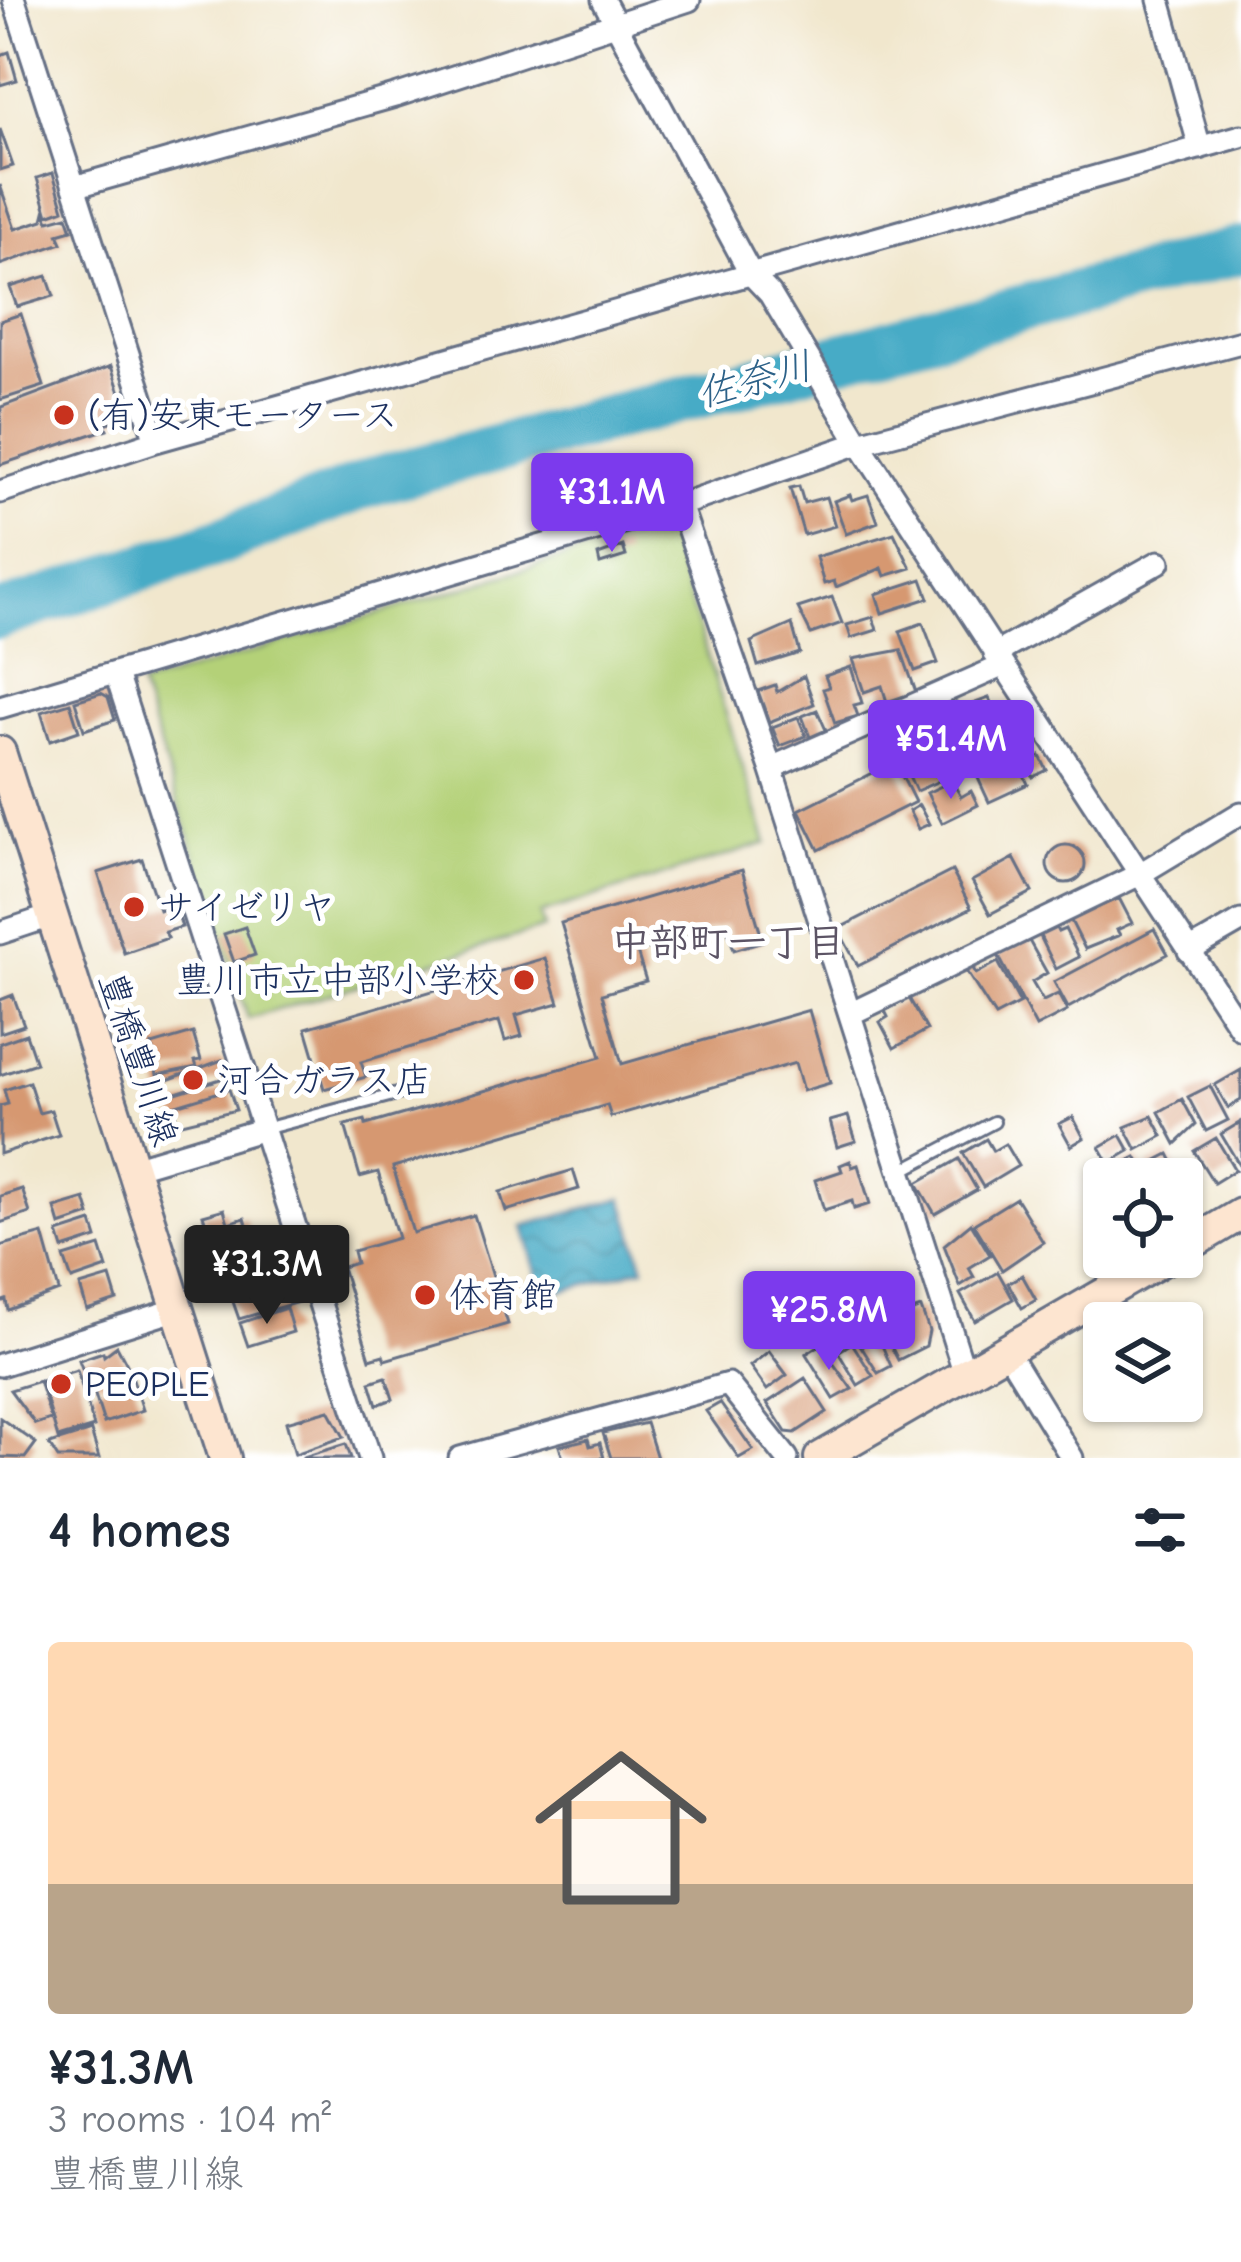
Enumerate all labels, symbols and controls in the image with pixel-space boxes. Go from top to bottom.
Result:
water label: 佐奈川 [693,343,817,417]
place label: (有)安東モータース [88,395,398,436]
marker: (有)安東モータース [51,402,77,428]
pin: ¥31.1M [514,453,710,555]
text: ¥31.1M [558,469,666,514]
pin: ¥51.4M [853,700,1049,802]
text: ¥51.4M [895,716,1007,761]
place label: サイゼリヤ [158,887,336,928]
marker: サイゼリヤ [121,894,147,920]
district label: 中部町一丁目 [611,920,845,965]
place label: 豊川市立中部小学校 [176,960,500,1001]
street label: 豊橋豊川線 [91,967,185,1151]
marker: 豊川市立中部小学校 [511,967,537,993]
place label: 河合ガラス店 [217,1060,432,1101]
marker: 河合ガラス店 [180,1067,206,1093]
map controls [1083,1158,1203,1422]
button: locate [1083,1158,1203,1278]
pin: ¥31.3M [169,1225,365,1327]
text: ¥31.3M [211,1241,323,1286]
pin: ¥25.8M [731,1271,927,1373]
place label: 体育館 [449,1275,557,1316]
marker: 体育館 [412,1282,438,1308]
text: ¥25.8M [770,1287,888,1332]
button: layers [1083,1302,1203,1422]
place label: PEOPLE [85,1364,210,1405]
marker: PEOPLE [48,1371,74,1397]
icon: filters [1127,1497,1193,1563]
text: 4 homes [48,1501,231,1560]
icon: home [513,1720,729,1936]
text: ¥31.3M [48,2038,194,2097]
text: 3 rooms · 104 m² [48,2097,331,2142]
text: 豊橋豊川線 [48,2152,243,2197]

